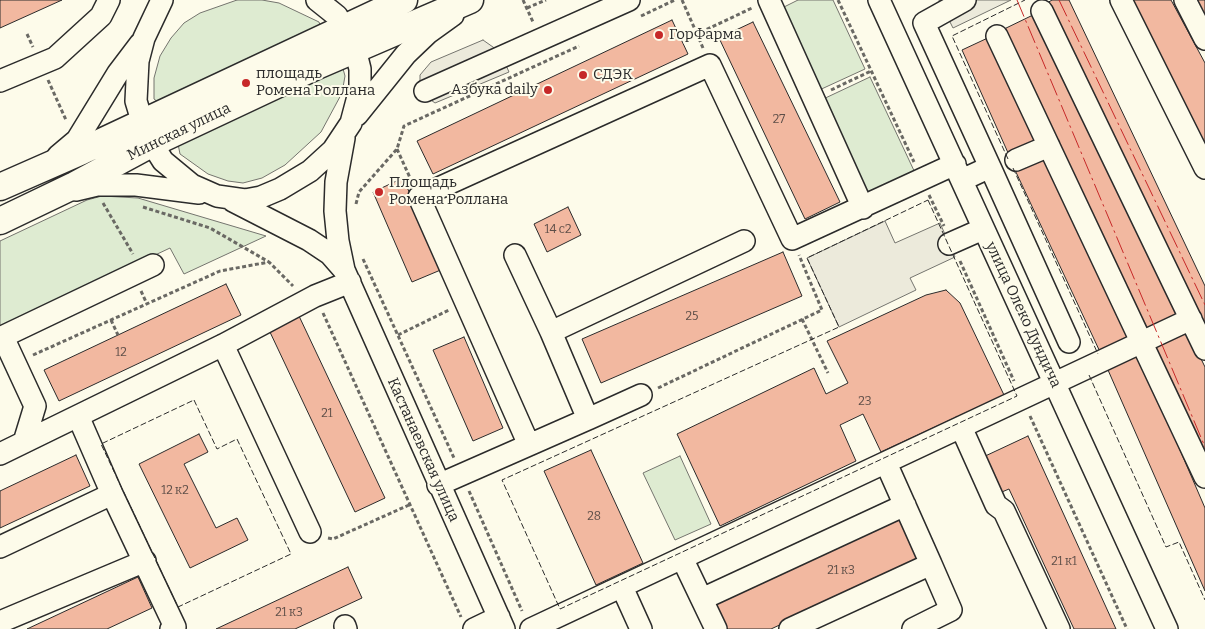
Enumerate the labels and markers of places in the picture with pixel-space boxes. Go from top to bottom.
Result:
place label: ГорФарма [669,26,742,44]
marker: ГорФарма [653,29,665,41]
place label: площадь Ромена Роллана [256,65,375,100]
place label: СДЭК [593,66,633,84]
marker: СДЭК [577,69,589,81]
marker: площадь Ромена Роллана [240,77,252,89]
place label: Азбука daily [451,81,538,99]
marker: Азбука daily [542,84,554,96]
place label: Площадь Ромена Роллана [389,174,508,209]
marker: Площадь Ромена Роллана [373,186,385,198]

